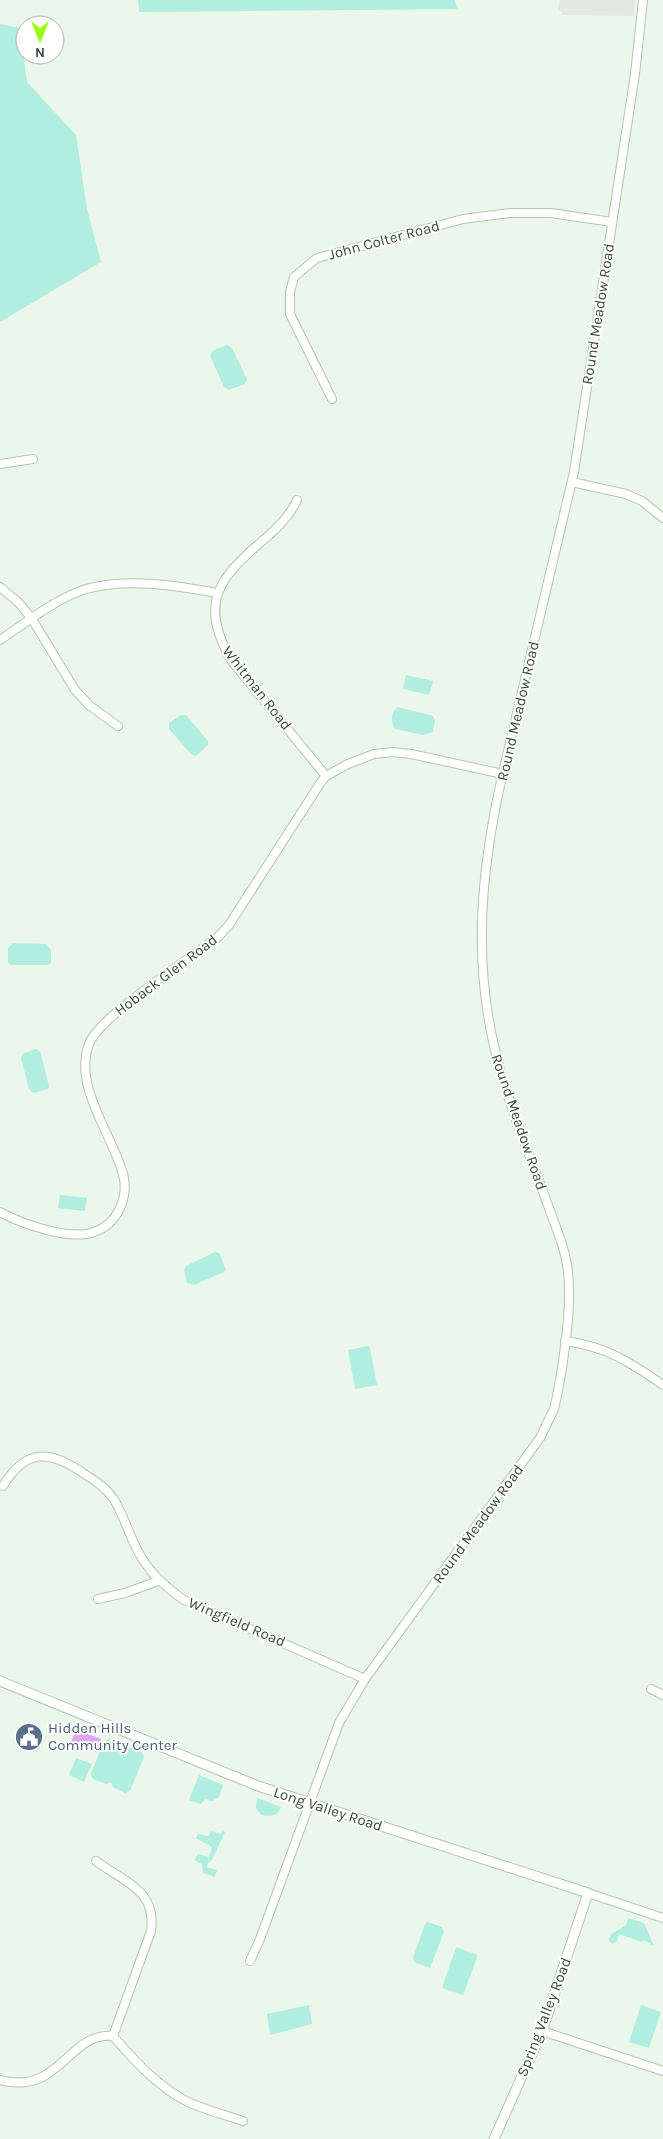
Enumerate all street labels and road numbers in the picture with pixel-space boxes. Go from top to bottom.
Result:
street label: John Colter Road [326,217,442,263]
street label: Round Meadow Road [578,242,618,386]
street label: Round Meadow Road [493,639,543,783]
street label: Whitman Road [219,642,295,734]
street label: Hoback Glen Road [111,931,221,1019]
street label: Round Meadow Road [487,1052,551,1192]
street label: Round Meadow Road [429,1461,527,1587]
street label: Wingfield Road [186,1593,288,1651]
street label: Long Valley Road [271,1783,385,1835]
street label: Spring Valley Road [513,1955,575,2079]

